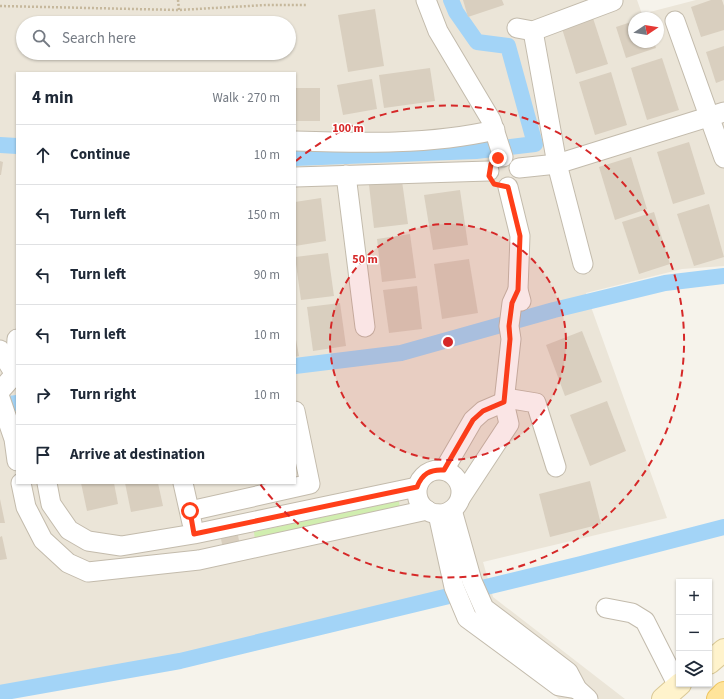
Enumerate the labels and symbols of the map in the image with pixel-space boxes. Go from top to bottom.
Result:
north arrow [628,12,664,48]
text: 100 m [332,120,364,137]
route end [489,149,507,167]
text: 50 m [352,251,378,268]
centre of rings [441,335,455,349]
route start [181,502,199,520]

